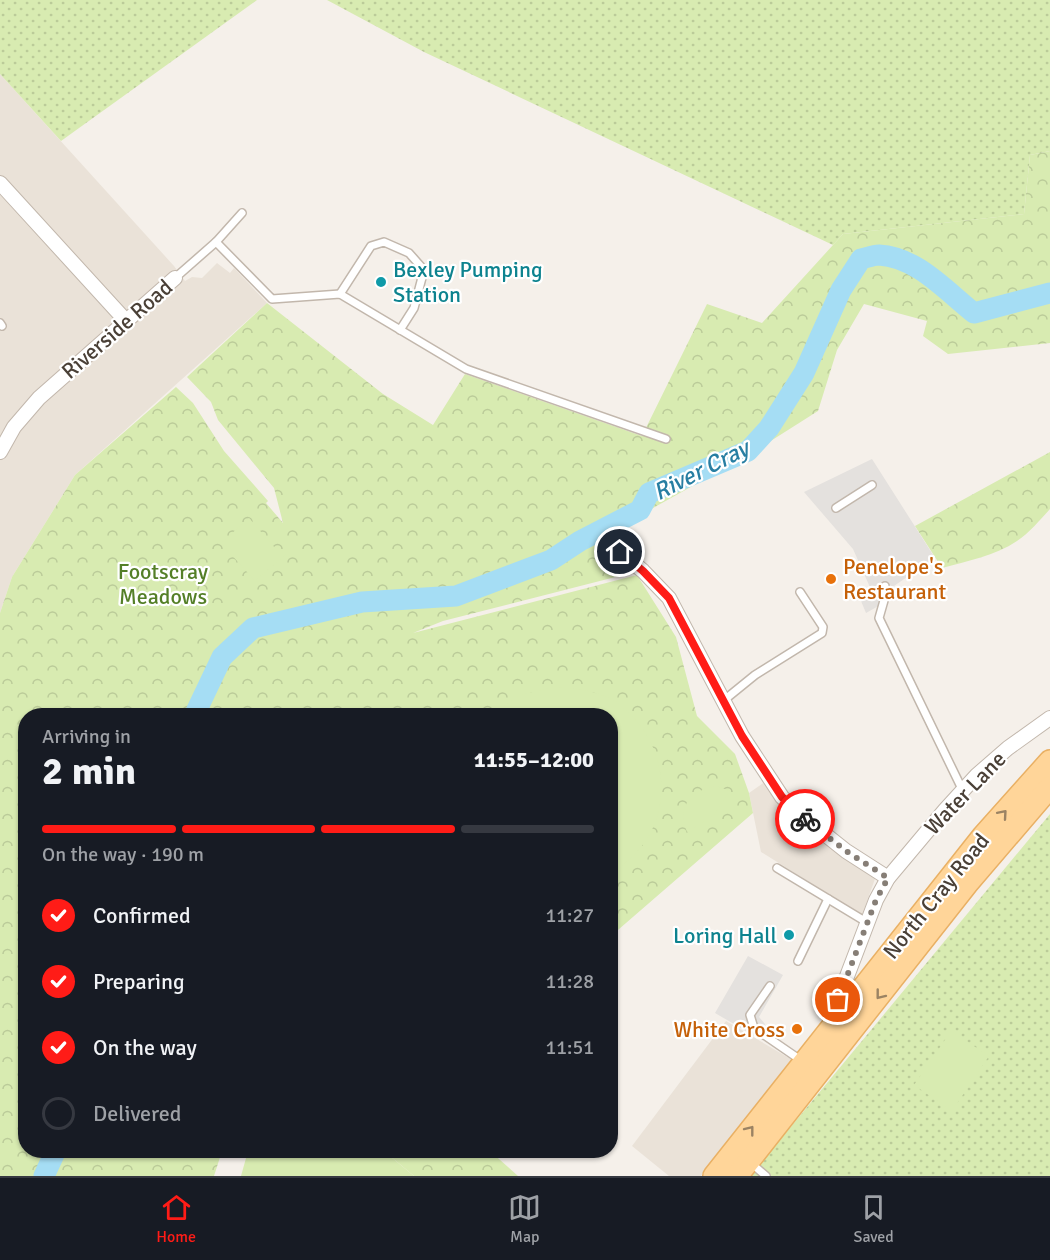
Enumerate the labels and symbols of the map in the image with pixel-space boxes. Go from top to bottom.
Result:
place label: Bexley Pumping Station [393,256,543,308]
street label: Riverside Road [56,274,178,384]
marker: Bexley Pumping Station [374,275,388,289]
water label: River Cray [648,432,756,507]
pin [594,526,645,577]
place label: Penelope's Restaurant [843,553,947,605]
park label: Footscray Meadows [118,558,209,610]
marker: Penelope's Restaurant [824,572,838,586]
street label: Water Lane [919,746,1011,840]
courier [775,789,835,849]
one-way arrow [996,810,1007,820]
street label: North Cray Road [877,828,995,964]
place label: Loring Hall [673,922,777,949]
marker: Loring Hall [782,928,796,942]
pin [812,974,863,1025]
one-way arrow [876,988,887,999]
place label: White Cross [673,1016,785,1043]
marker: White Cross [790,1022,804,1036]
one-way arrow [743,1126,754,1137]

